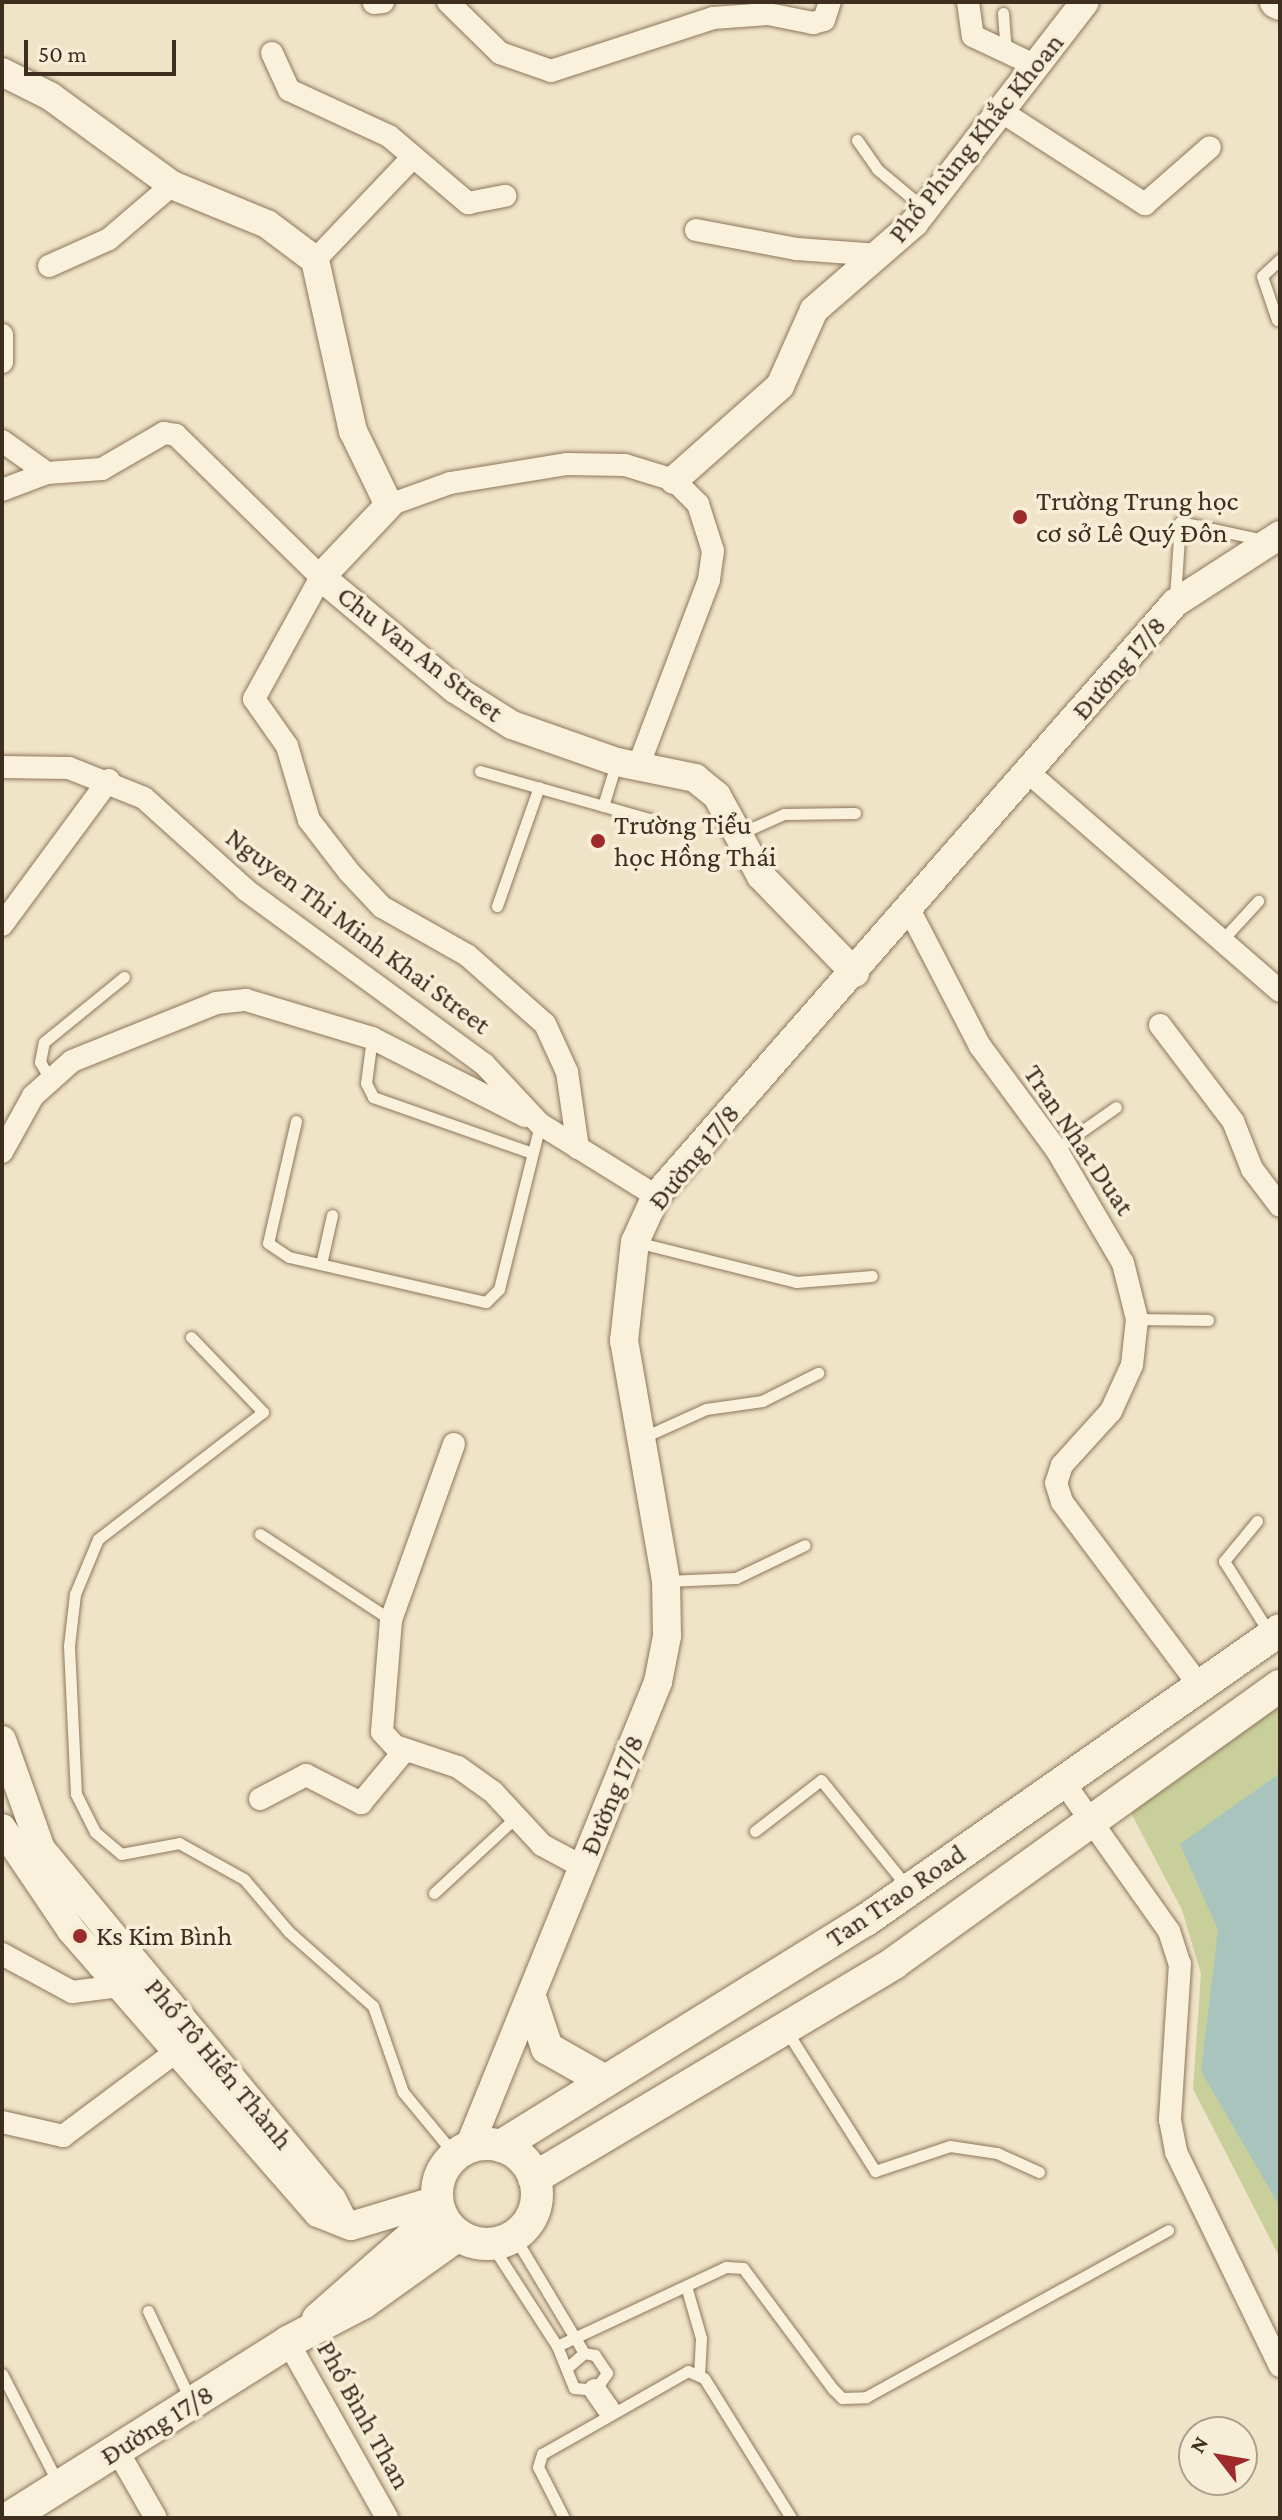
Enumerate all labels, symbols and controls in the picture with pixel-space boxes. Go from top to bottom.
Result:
scale bar [28,24,180,74]
street label: Phố Phùng Khắc Khoan [881,26,1071,250]
text: 50 m [38,40,87,67]
place label: Trường Trung học cơ sở Lê Quý Đôn [1036,484,1238,550]
marker: Trường Trung học cơ sở Lê Quý Đôn [1011,508,1029,526]
street label: Chu Van An Street [330,579,510,729]
street label: Đường 17/8 [1065,609,1173,727]
place label: Trường Tiểu học Hồng Thái [614,808,776,874]
street label: Nguyen Thi Minh Khai Street [219,820,497,1042]
marker: Trường Tiểu học Hồng Thái [589,832,607,850]
street label: Tran Nhat Duat [1016,1058,1142,1222]
street label: Đường 17/8 [641,1097,747,1217]
street label: Đường 17/8 [573,1730,651,1860]
street label: Tan Trao Road [820,1837,972,1955]
place label: Ks Kim Bình [96,1919,232,1953]
marker: Ks Kim Bình [71,1927,89,1945]
street label: Phố Tô Hiến Thành [138,1972,300,2156]
street label: Phố Bình Than [309,2335,419,2495]
street label: Đường 17/8 [94,2377,220,2473]
north arrow [1178,2416,1258,2496]
text: N [1184,2432,1213,2457]

